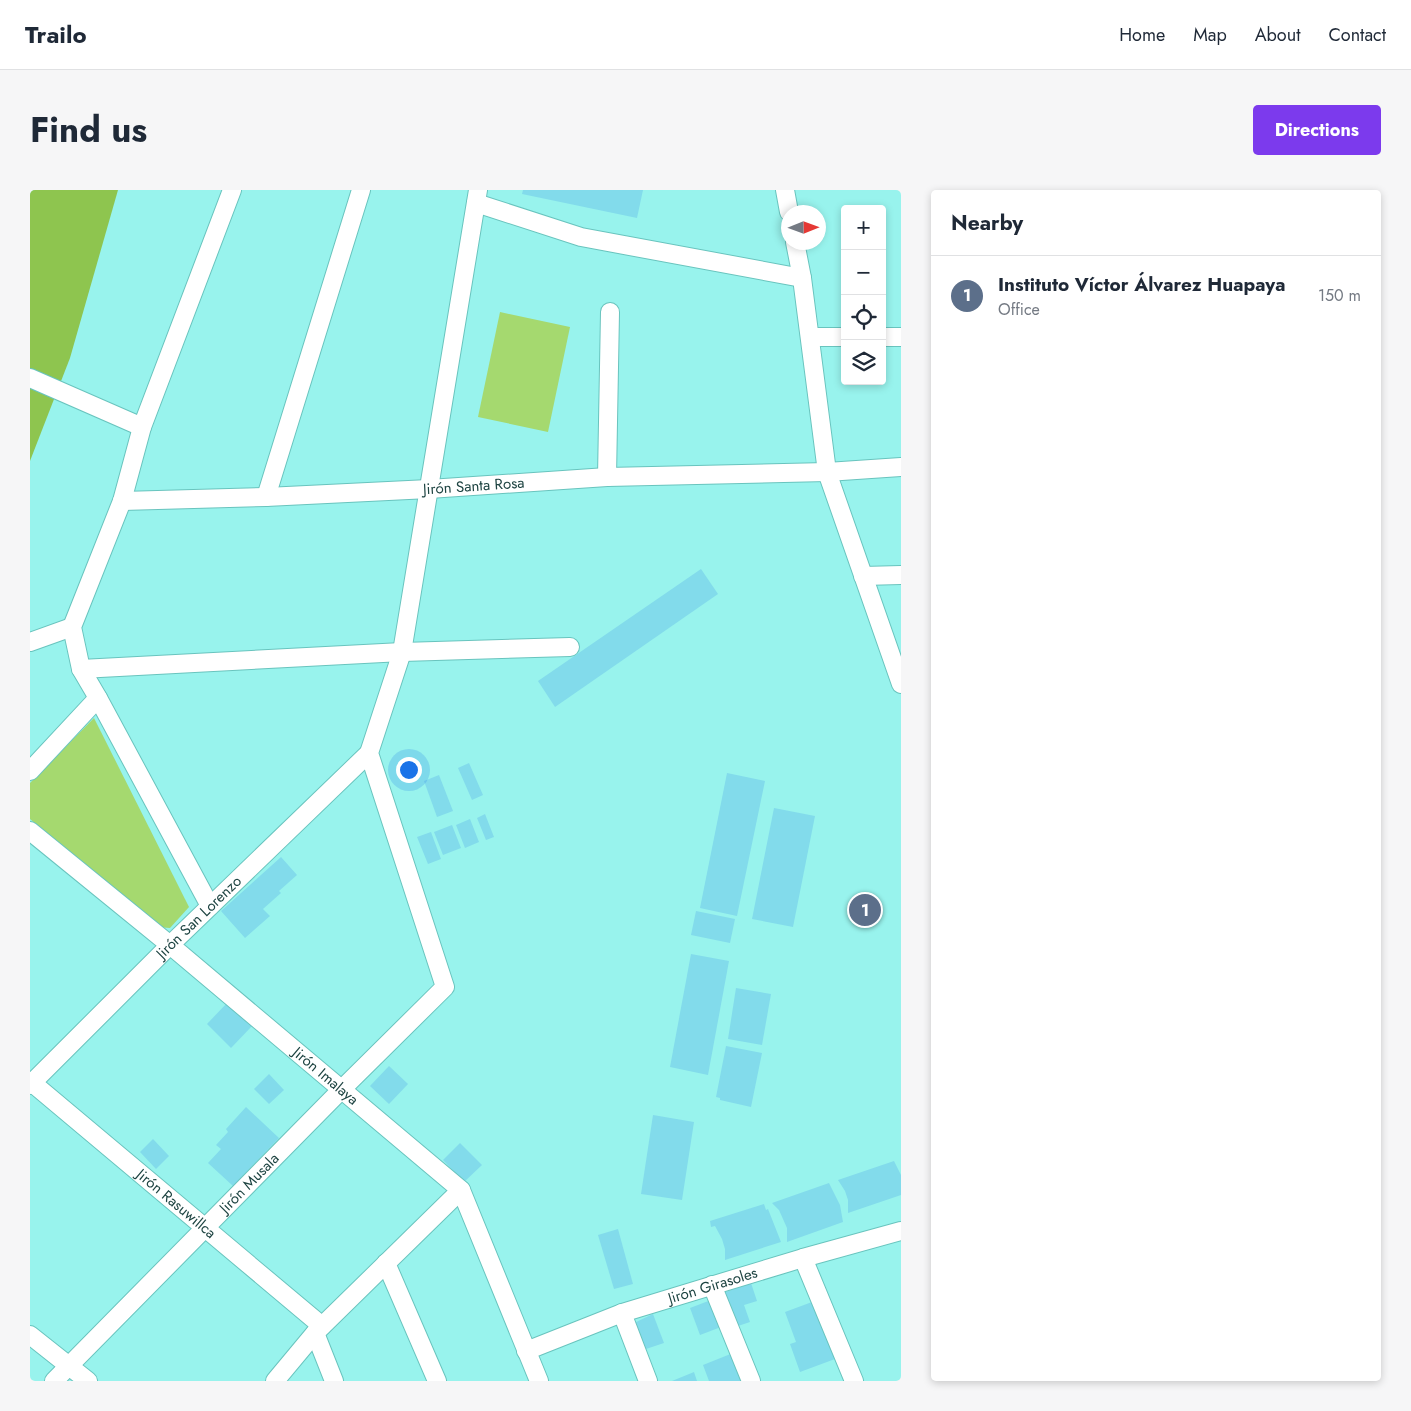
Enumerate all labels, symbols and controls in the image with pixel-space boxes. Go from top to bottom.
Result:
text: Trailo [25,17,87,52]
text: Home [1119,22,1165,48]
text: Map [1193,22,1227,48]
text: About [1255,22,1300,48]
text: Contact [1328,22,1386,48]
text: Find us [30,105,147,155]
button: Directions [1253,105,1381,155]
north arrow [781,205,826,250]
map controls [841,205,886,385]
button: + [841,205,886,250]
text: Nearby [951,208,1023,238]
button: − [841,250,886,295]
text: Instituto Víctor Álvarez Huapaya [998,271,1285,298]
text: 1 [963,284,971,307]
text: 150 m [1318,284,1361,307]
button: locate [841,295,886,340]
text: Office [998,298,1040,321]
button: layers [841,340,886,385]
street label: Jirón Santa Rosa [420,472,525,500]
your location [396,757,422,783]
street label: Jirón San Lorenzo [150,871,246,965]
pin: 1 [849,891,881,929]
street label: Jirón Imalaya [286,1041,363,1110]
street label: Jirón Musala [213,1148,284,1220]
street label: Jirón Rasuwillca [130,1163,221,1244]
street label: Jirón Girasoles [663,1261,760,1310]

